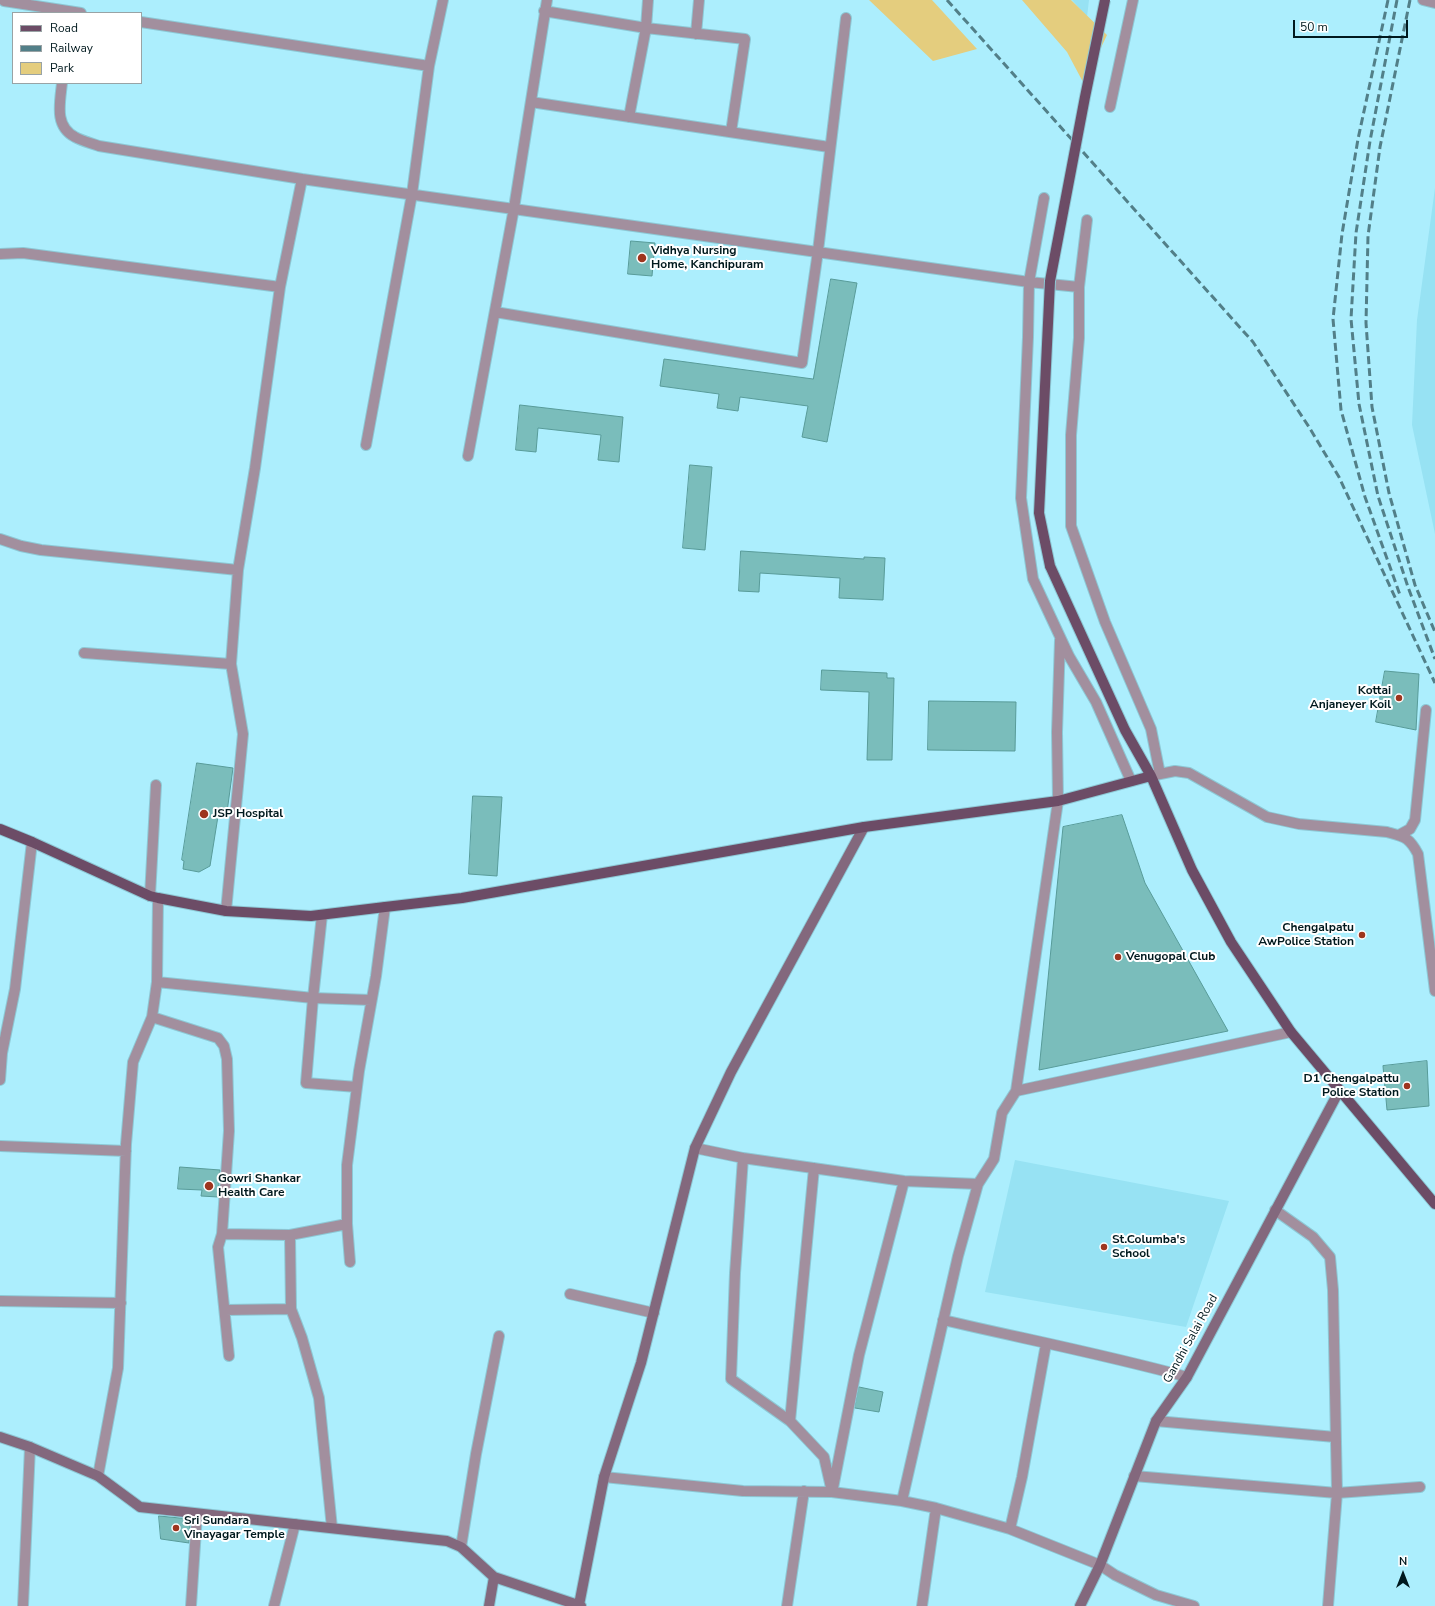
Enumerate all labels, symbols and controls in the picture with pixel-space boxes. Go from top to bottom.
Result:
legend [12,12,142,84]
scale bar [1295,12,1410,38]
text: 50 m [1300,19,1328,35]
text: Road [50,20,78,36]
text: Railway [50,40,93,56]
text: Park [50,60,74,76]
place label: Vidhya Nursing Home, Kanchipuram [651,244,764,272]
marker: Vidhya Nursing Home, Kanchipuram [636,252,648,264]
place label: Kottai Anjaneyer Koil [1310,684,1391,712]
marker: Kottai Anjaneyer Koil [1394,693,1404,703]
place label: JSP Hospital [213,807,283,821]
marker: JSP Hospital [198,808,210,820]
place label: Chengalpatu AwPolice Station [1258,921,1354,949]
marker: Chengalpatu AwPolice Station [1357,930,1367,940]
place label: Venugopal Club [1126,950,1215,964]
marker: Venugopal Club [1113,952,1123,962]
place label: D1 Chengalpattu Police Station [1303,1072,1399,1100]
marker: D1 Chengalpattu Police Station [1402,1081,1412,1091]
place label: Gowri Shankar Health Care [218,1172,301,1200]
marker: Gowri Shankar Health Care [203,1180,215,1192]
place label: St.Columba's School [1112,1233,1185,1261]
marker: St.Columba's School [1099,1242,1109,1252]
street label: Gandhi Salai Road [1161,1292,1221,1386]
place label: Sri Sundara Vinayagar Temple [184,1514,285,1542]
marker: Sri Sundara Vinayagar Temple [171,1523,181,1533]
north arrow [1383,1554,1423,1594]
text: N [1399,1554,1407,1569]

